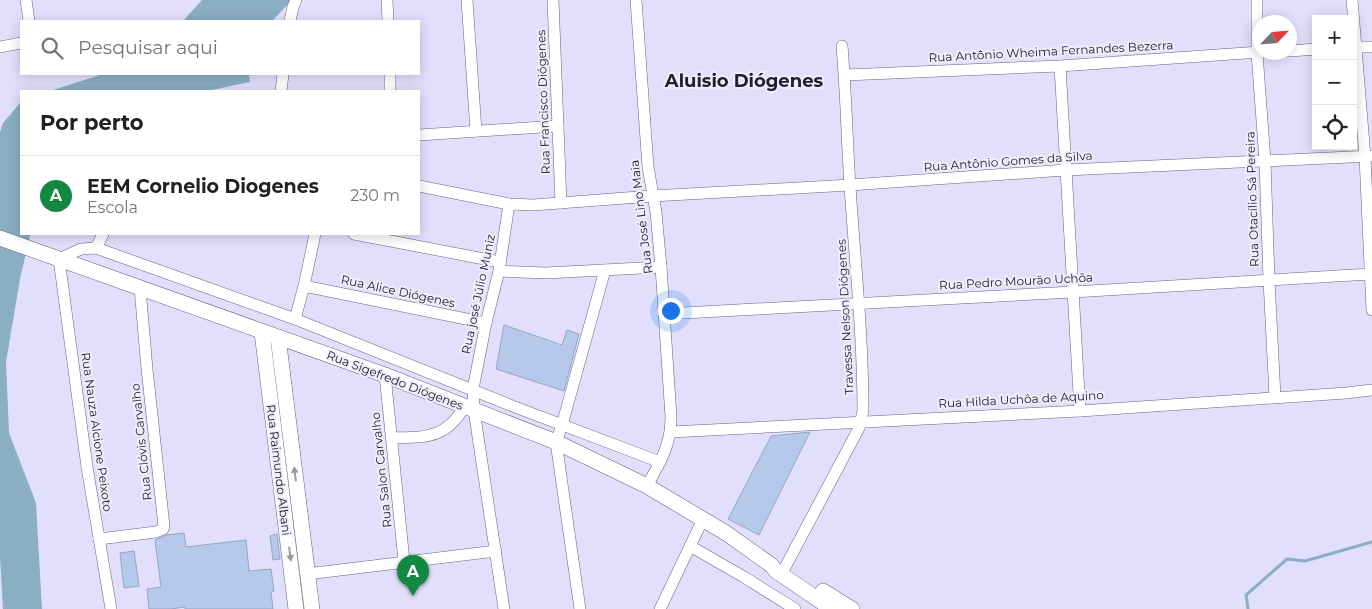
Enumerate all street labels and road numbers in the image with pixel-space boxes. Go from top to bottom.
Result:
street label: Rua Francisco Diógenes [533,29,553,174]
street label: Rua Antônio Wheima Fernandes Bezerra [928,37,1174,65]
street label: Rua Otacílio Sá Pereira [1242,131,1262,267]
street label: Rua Antônio Gomes da Silva [923,148,1093,174]
street label: Rua José Lino Maia [627,159,655,275]
street label: Rua josé Júlio Muniz [458,233,498,355]
street label: Travessa Nelson Diógenes [833,239,857,395]
street label: Rua Pedro Mourão Uchôa [939,269,1093,293]
street label: Rua Alice Diógenes [340,272,457,310]
street label: Rua Sigefredo Diógenes [325,347,466,413]
street label: Rua Nauza Alcione Peixoto [78,351,116,513]
street label: Rua Clóvis Carvalho [127,383,155,501]
street label: Rua Hilda Uchôa de Aquino [938,387,1104,411]
street label: Rua Raimundo Albani [264,404,294,536]
street label: Rua Salon Carvalho [367,411,395,529]

